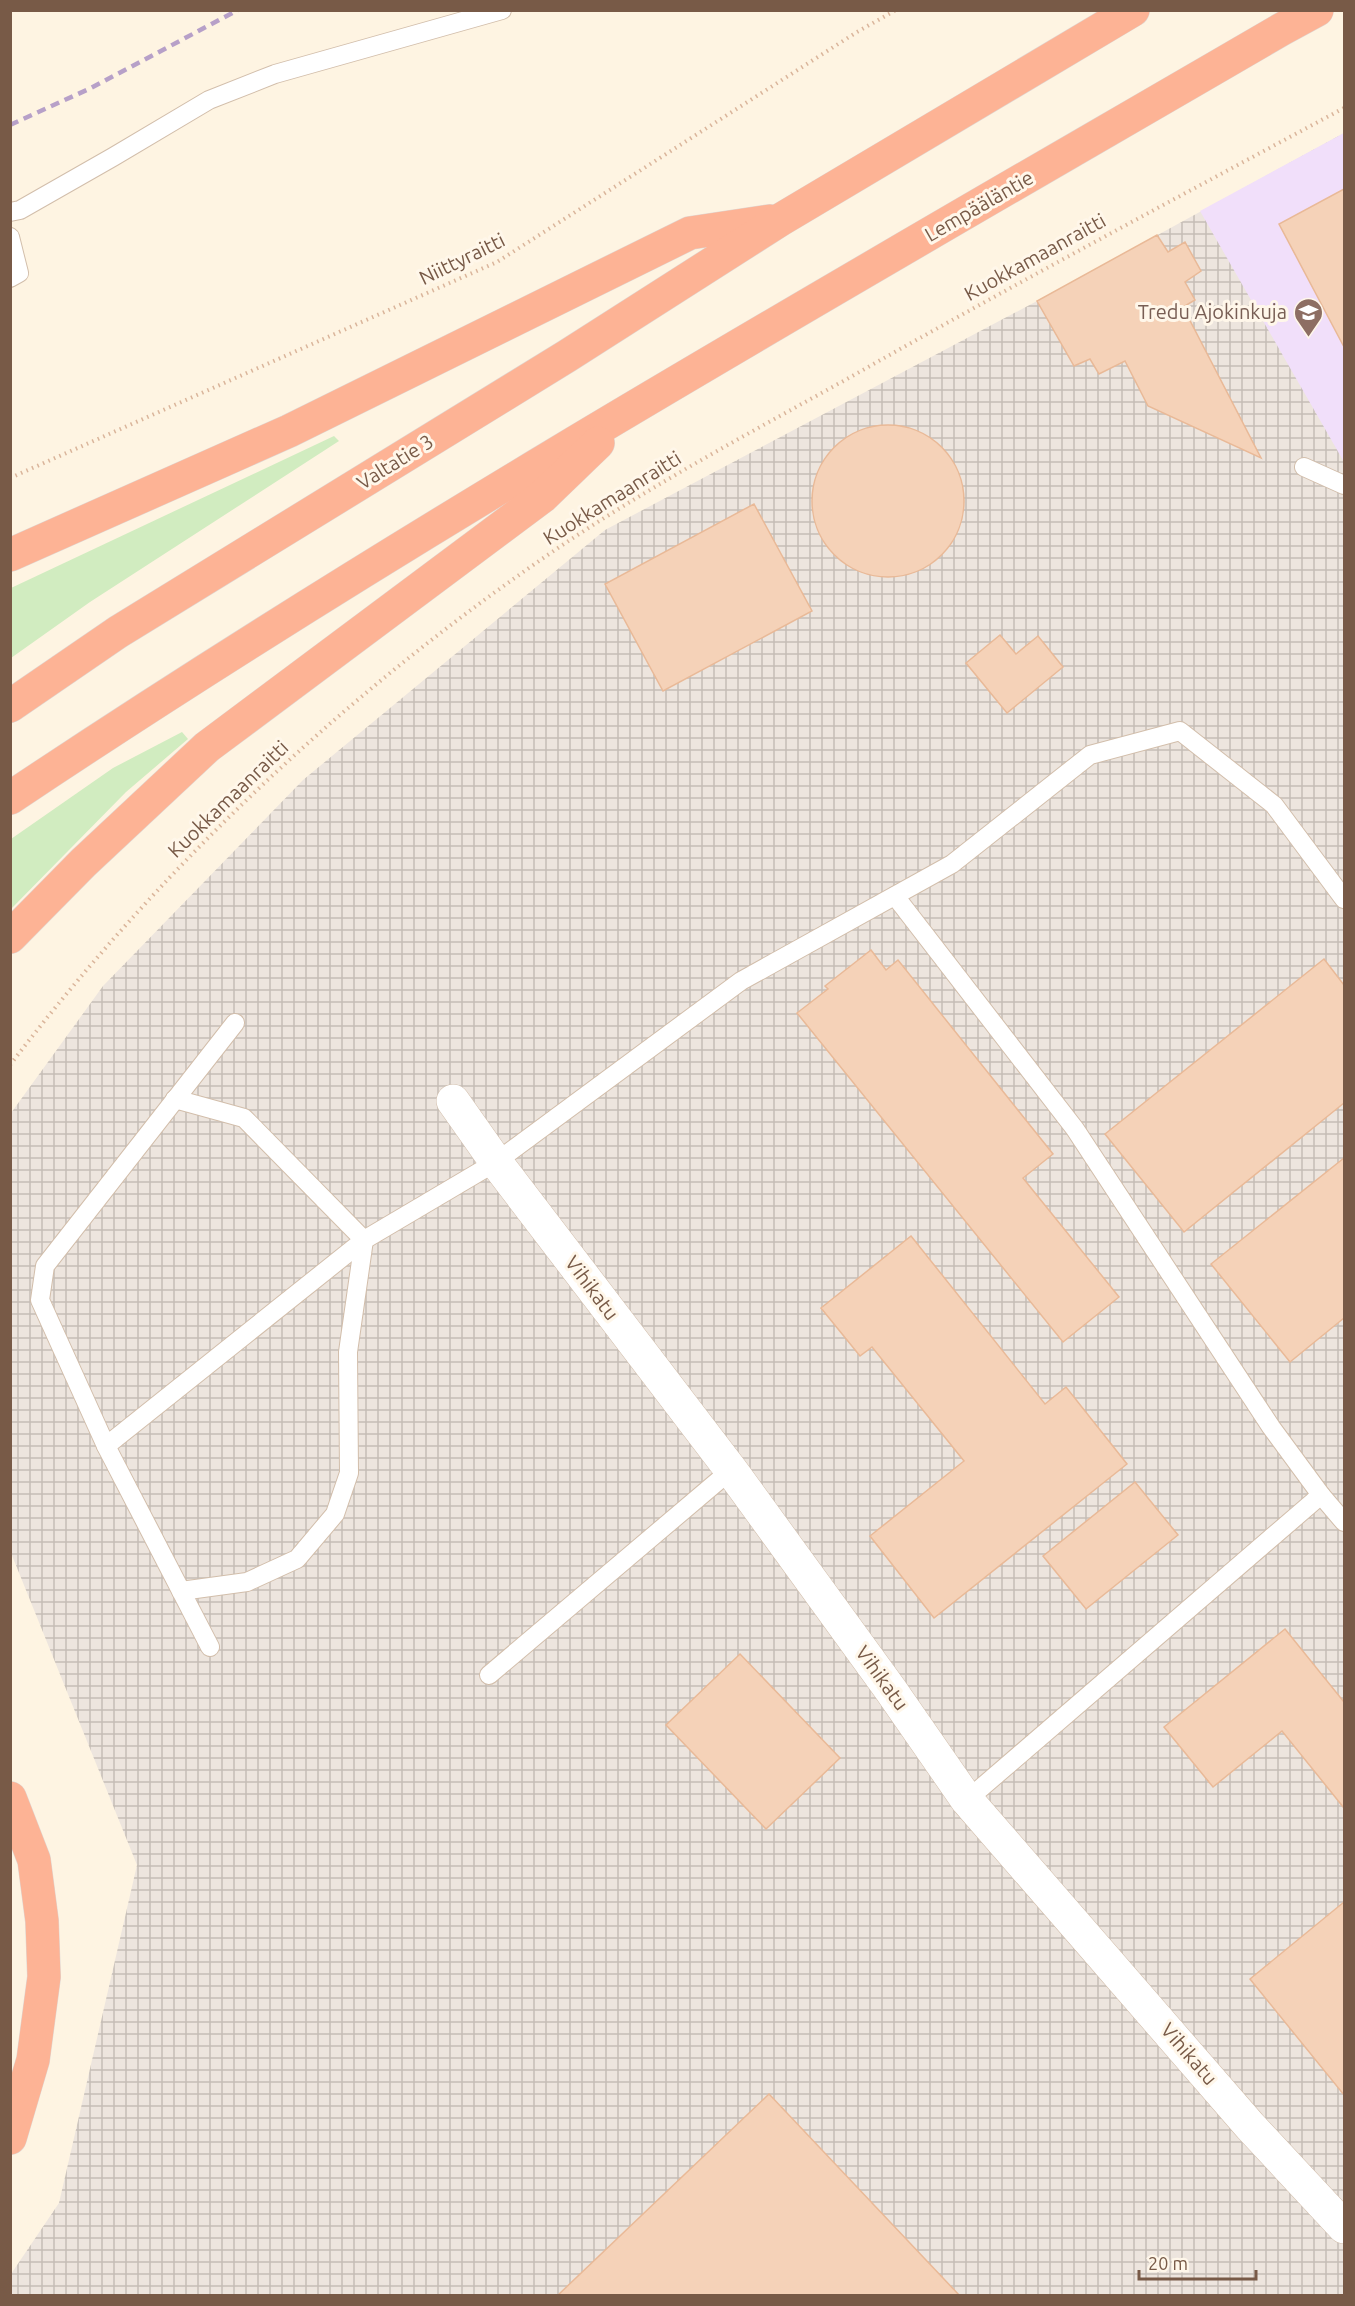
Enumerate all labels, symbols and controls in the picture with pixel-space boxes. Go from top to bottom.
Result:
street label: Lempääläntie [920,165,1037,246]
street label: Kuokkamaanraitti [960,208,1110,305]
street label: Niittyraitti [415,228,508,289]
school or university icon: Tredu Ajokinkuja [1292,296,1324,338]
place label: Tredu Ajokinkuja [1138,300,1287,323]
street label: Valtatie 3 [352,429,437,494]
street label: Kuokkamaanraitti [539,446,685,549]
street label: Kuokkamaanraitti [163,735,293,862]
street label: Vihikatu [561,1251,624,1324]
street label: Vihikatu [851,1641,913,1714]
street label: Vihikatu [1156,2018,1222,2089]
scale bar [1139,2243,1256,2281]
text: 20 m [1148,2253,1188,2273]

